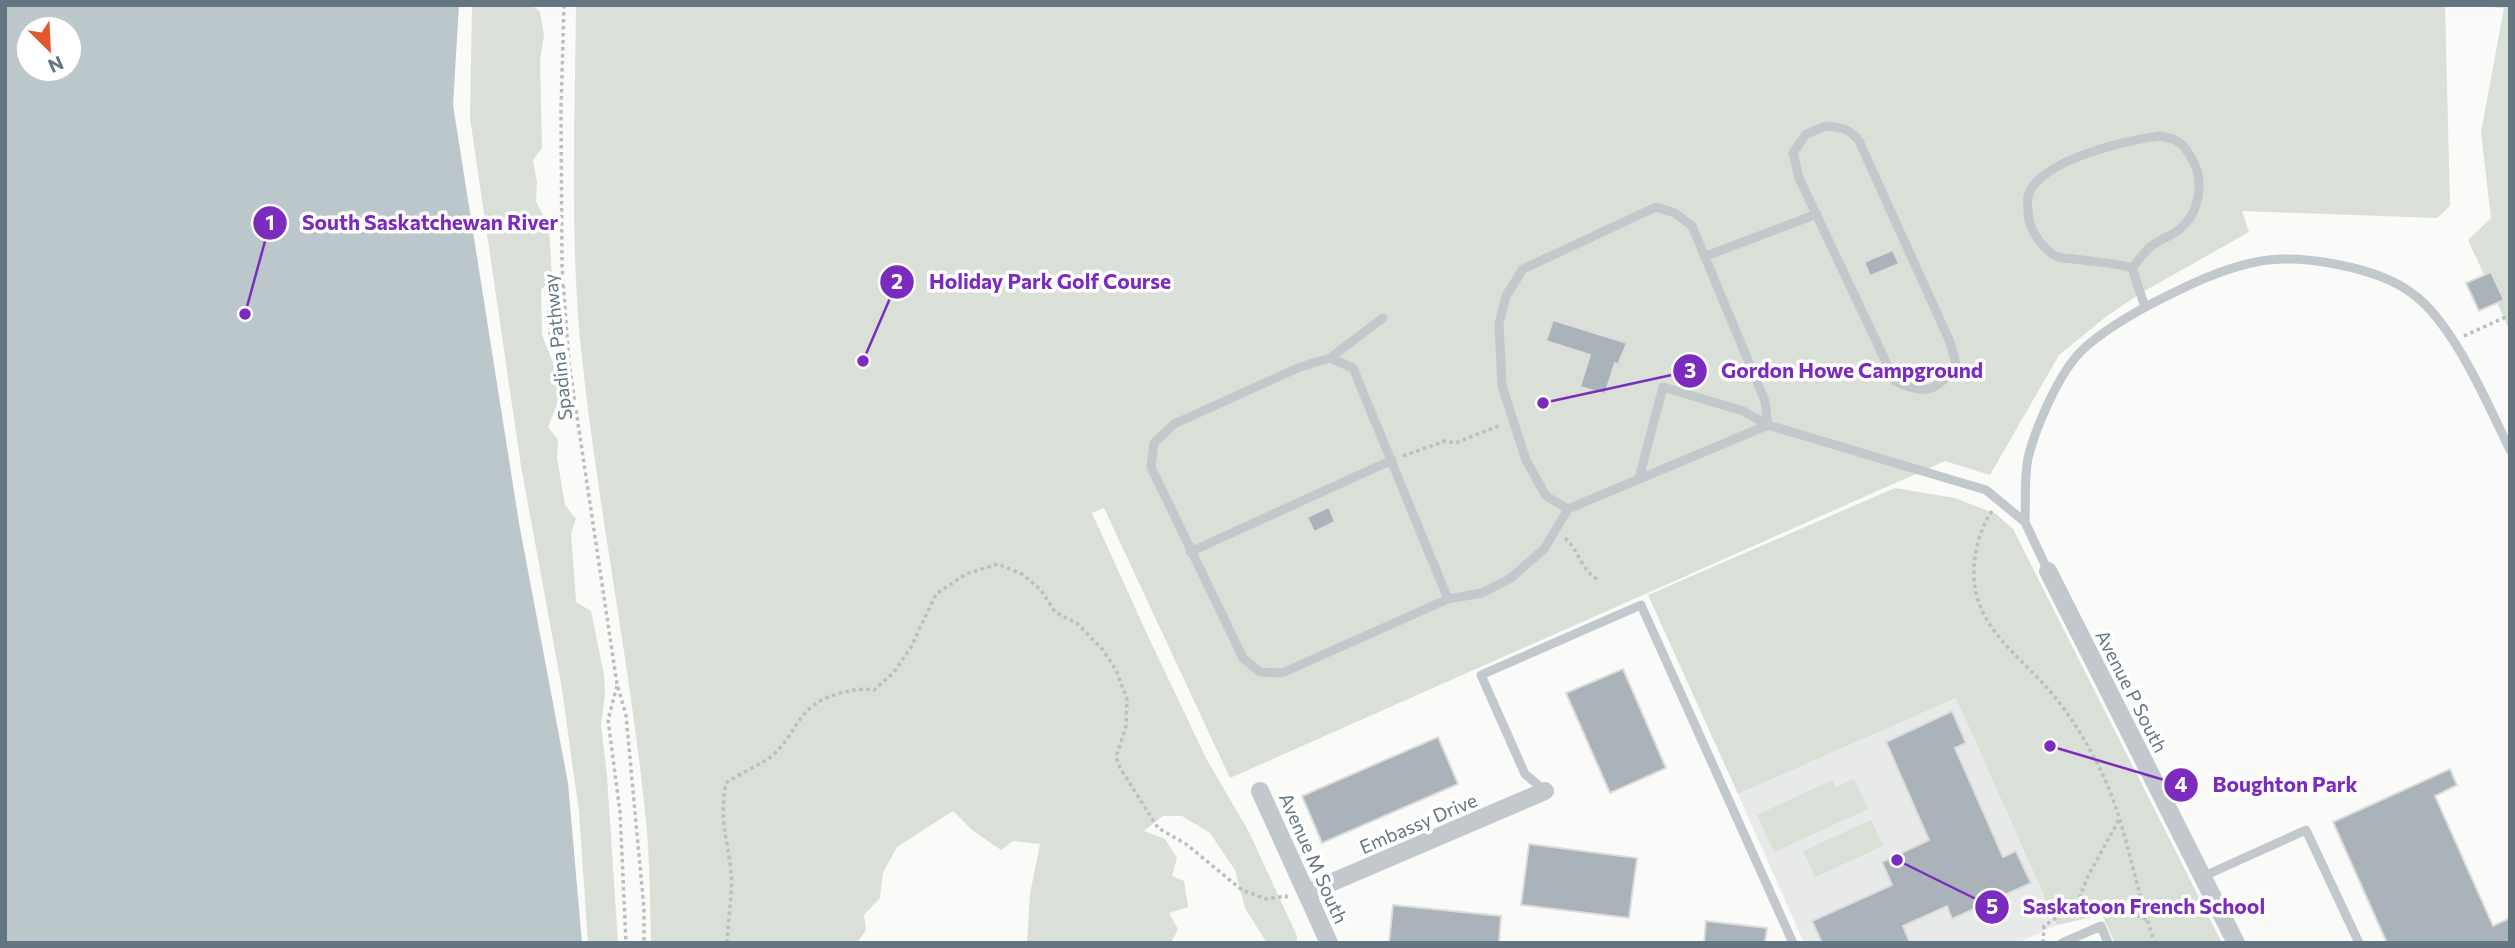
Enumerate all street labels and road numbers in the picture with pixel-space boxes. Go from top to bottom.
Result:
street label: Spadina Pathway [538,272,576,422]
street label: Avenue P South [2091,626,2173,756]
street label: Embassy Drive [1356,788,1480,858]
street label: Avenue M South [1275,789,1353,927]

